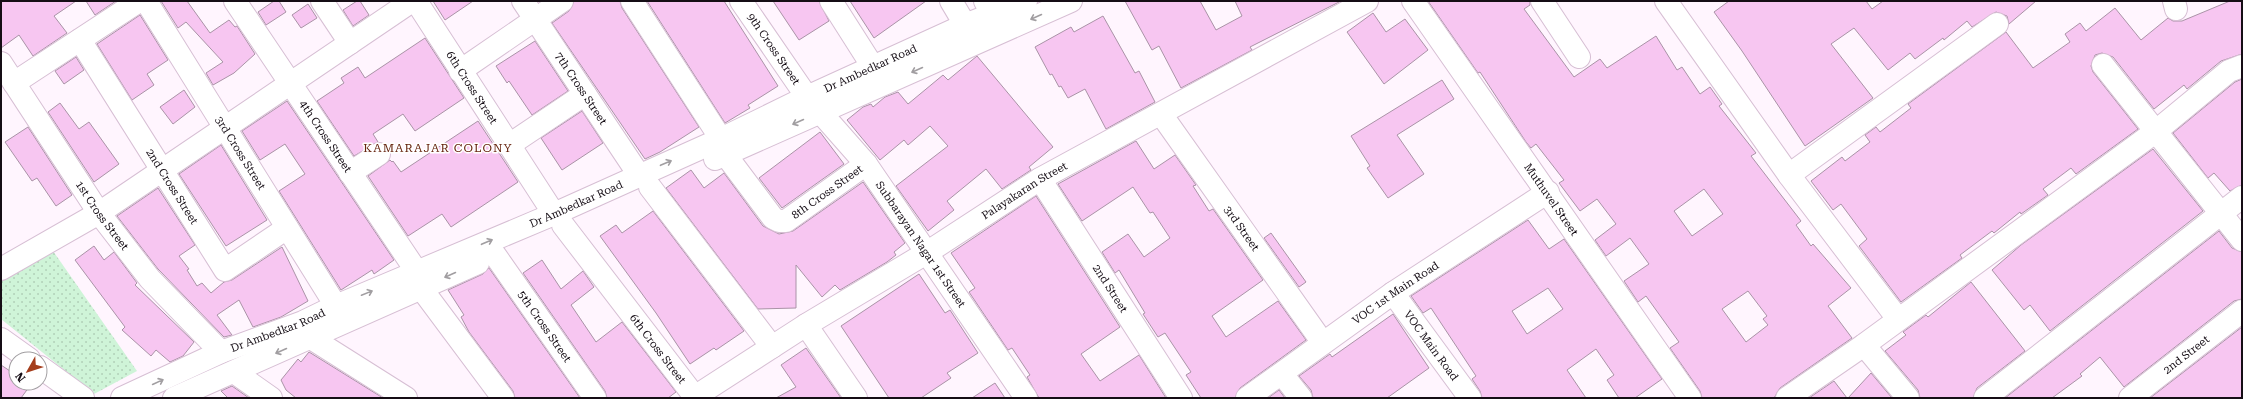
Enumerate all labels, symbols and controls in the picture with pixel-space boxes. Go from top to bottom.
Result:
street label: 9th Cross Street [744,11,803,87]
one-way arrow [1030,14,1042,21]
street label: Dr Ambedkar Road [822,42,919,95]
street label: 6th Cross Street [443,49,500,127]
street label: 7th Cross Street [552,50,610,127]
one-way arrow [911,66,923,74]
street label: 4th Cross Street [297,98,354,175]
street label: 3rd Cross Street [212,114,268,192]
one-way arrow [792,119,804,126]
district label: KAMARAJAR COLONY [363,141,513,155]
street label: 2nd Cross Street [143,146,201,227]
one-way arrow [660,159,672,167]
street label: Palayakaran Street [979,159,1070,222]
street label: Muthuvel Street [1521,161,1581,238]
street label: 8th Cross Street [789,163,865,222]
street label: 1st Cross Street [73,178,131,253]
street label: Dr Ambedkar Road [528,178,625,231]
street label: Subbarayan Nagar 1st Street [873,179,968,310]
street label: 3rd Street [1221,204,1262,254]
one-way arrow [481,238,493,246]
street label: VOC 1st Main Road [1350,259,1441,327]
street label: 2nd Street [1090,262,1130,315]
one-way arrow [445,272,457,279]
one-way arrow [361,288,373,296]
street label: 5th Cross Street [515,288,574,365]
street label: Dr Ambedkar Road [229,306,328,355]
street label: VOC Main Road [1401,308,1461,383]
street label: 6th Cross Street [627,312,688,386]
street label: 2nd Street [2161,333,2212,377]
one-way arrow [275,348,287,355]
north arrow [8,351,48,391]
text: N [13,369,28,384]
one-way arrow [151,378,163,385]

